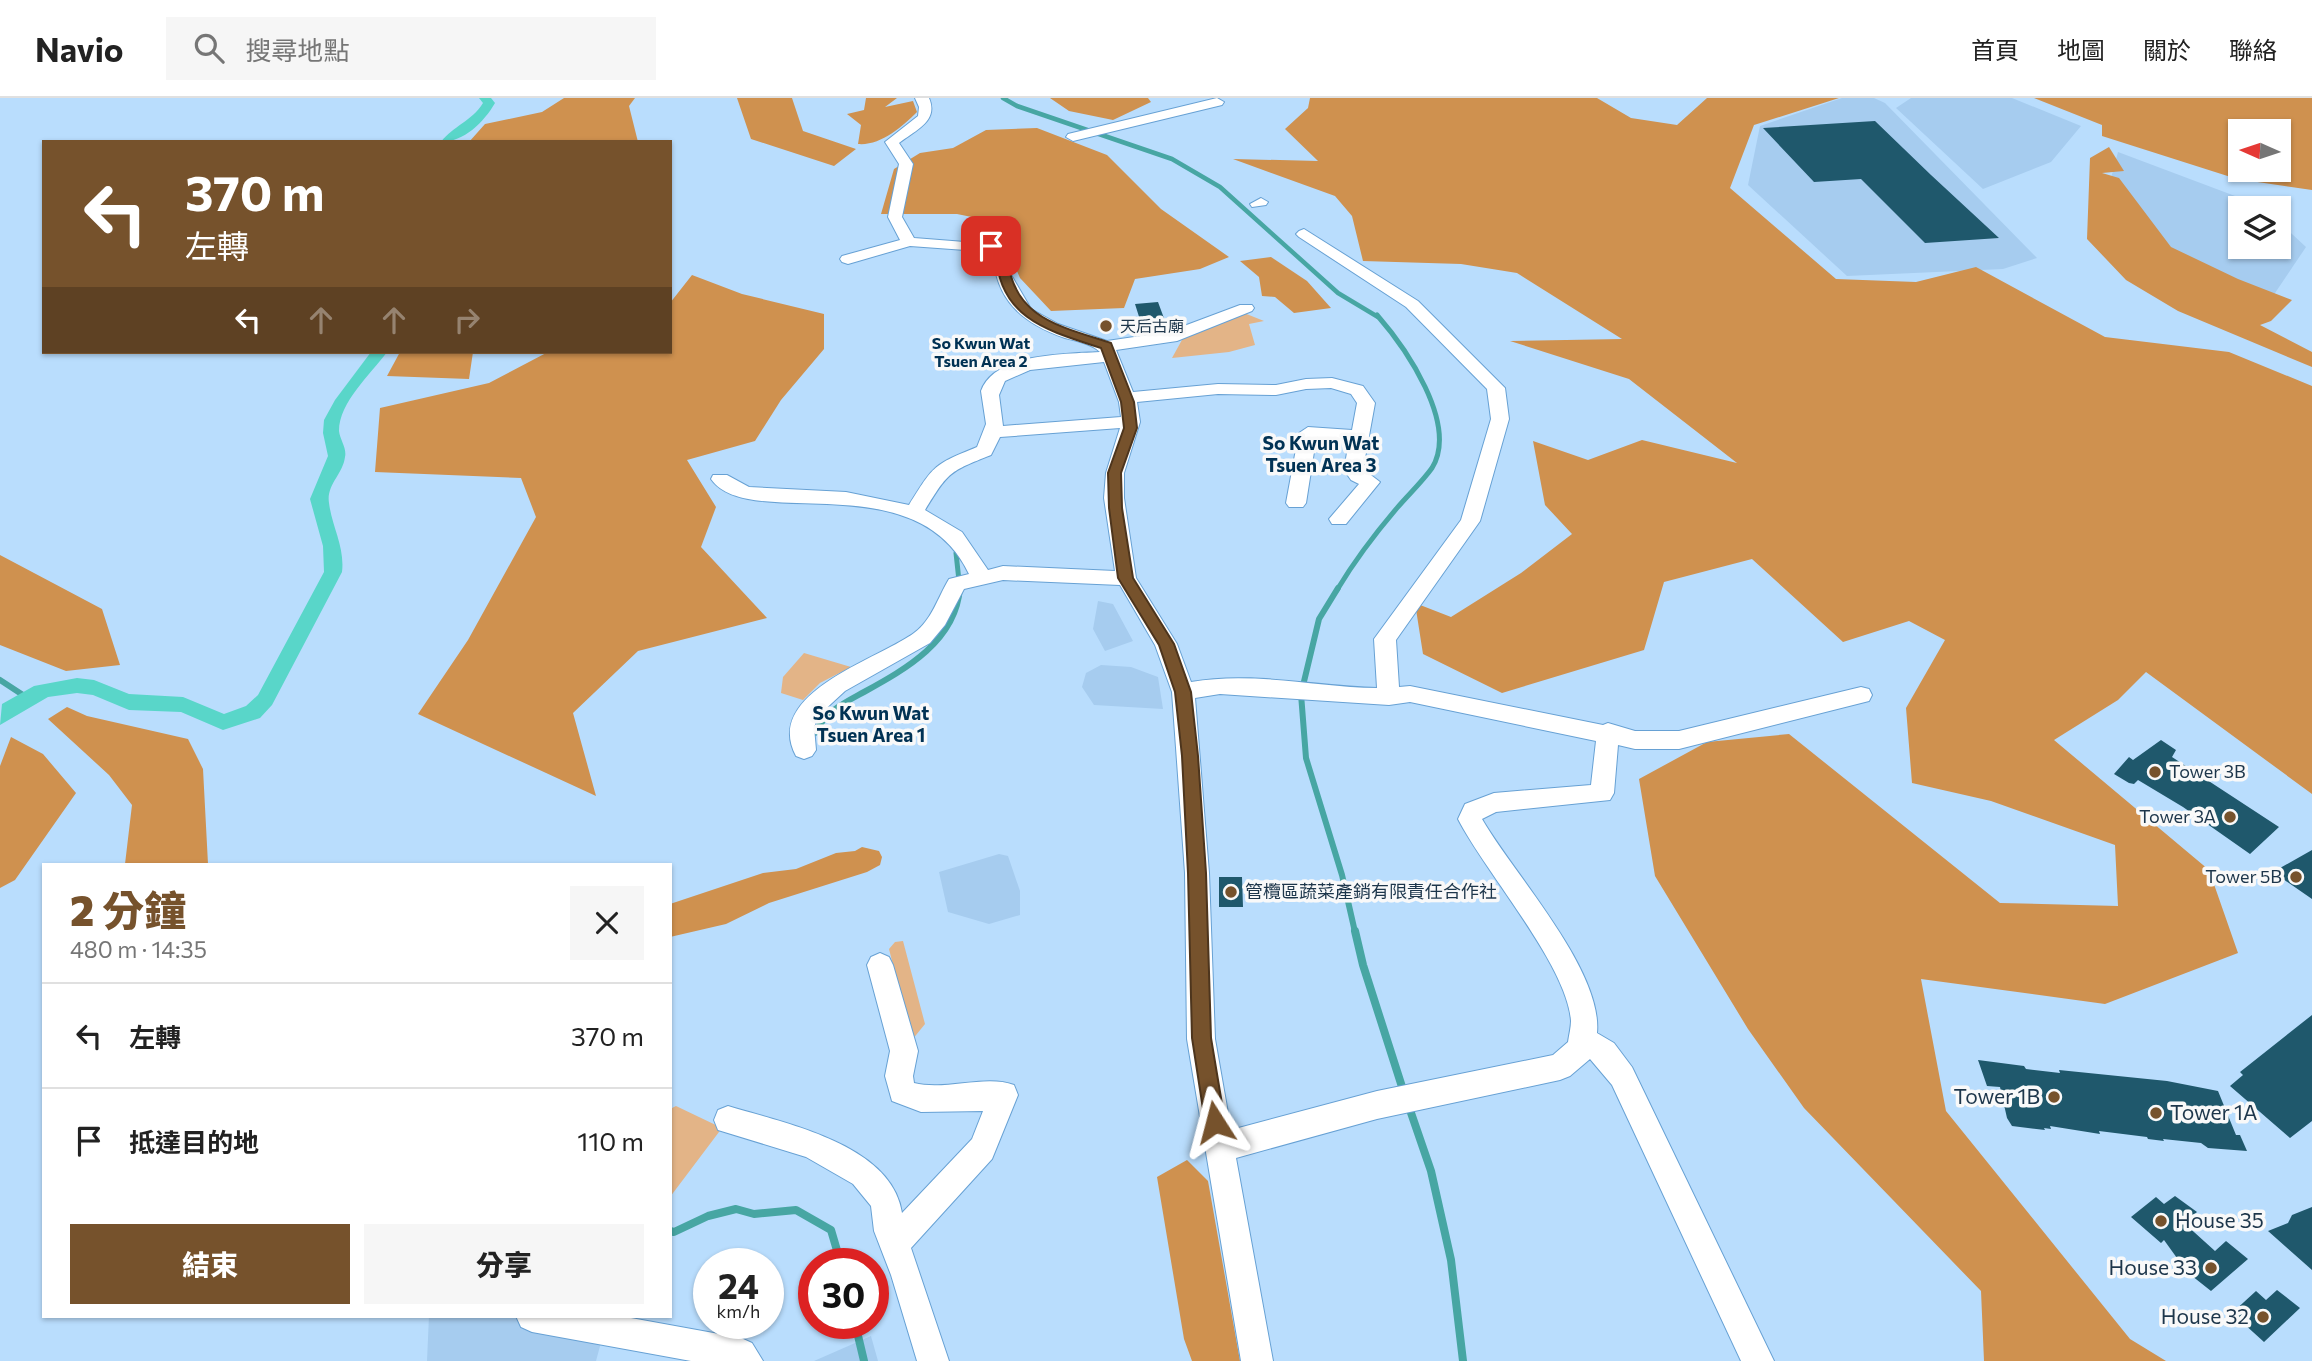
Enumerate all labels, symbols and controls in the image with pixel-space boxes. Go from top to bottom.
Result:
search box [166,17,656,80]
text: Navio [35,28,124,69]
icon: search [190,29,228,67]
text: 搜尋地點 [246,34,350,65]
text: 首頁 [1971,35,2019,64]
text: 地圖 [2057,35,2105,64]
text: 關於 [2143,35,2191,64]
text: 聯絡 [2229,35,2277,64]
north arrow [2228,119,2291,182]
map controls [2228,119,2291,259]
text: 370 m [185,161,324,221]
icon: left [70,168,161,259]
button: layers [2228,196,2291,259]
pin [961,216,1021,276]
text: 左轉 [185,225,249,265]
icon: arrive [972,227,1010,265]
icon: left [229,301,267,339]
icon: ahead [302,301,340,339]
icon: ahead [375,301,413,339]
icon: right [448,301,486,339]
place label: 天后古廟 [1120,316,1184,335]
marker: 天后古廟 [1098,318,1114,334]
district label: So Kwun Wat Tsuen Area 2 [932,333,1030,370]
district label: So Kwun Wat Tsuen Area 3 [1263,431,1379,476]
district label: So Kwun Wat Tsuen Area 1 [813,701,929,746]
place label: Tower 3B [2169,760,2246,782]
marker: Tower 3B [2147,764,2163,780]
place label: Tower 3A [2139,805,2216,827]
marker: Tower 3A [2222,809,2238,825]
place label: Tower 5B [2205,865,2282,887]
marker: Tower 5B [2288,869,2304,885]
place label: 管欖區蔬菜產銷有限責任合作社 [1245,880,1497,902]
text: 2 分鐘 [70,883,186,935]
marker: 管欖區蔬菜產銷有限責任合作社 [1223,884,1239,900]
button: close [570,886,644,960]
text: 480 m · 14:35 [70,935,207,963]
icon: left [70,1017,108,1055]
text: 370 m [571,1020,644,1051]
text: 左轉 [129,1021,181,1052]
place label: Tower 1B [1954,1083,2040,1108]
position arrow [1178,1085,1252,1159]
marker: Tower 1B [2046,1089,2062,1105]
place label: Tower 1A [2170,1099,2257,1124]
marker: Tower 1A [2148,1105,2164,1121]
icon: arrive [70,1122,108,1160]
text: 110 m [577,1125,644,1156]
text: 抵達目的地 [129,1126,259,1157]
place label: House 35 [2175,1207,2264,1232]
marker: House 35 [2153,1213,2169,1229]
button: 結束 [70,1224,350,1304]
button: 分享 [364,1224,644,1304]
speed limit sign: 30 [798,1248,889,1339]
place label: House 33 [2108,1254,2197,1279]
marker: House 33 [2203,1260,2219,1276]
text: 24 [718,1263,759,1306]
text: km/h [717,1300,760,1322]
place label: House 32 [2161,1303,2249,1328]
marker: House 32 [2255,1309,2271,1325]

